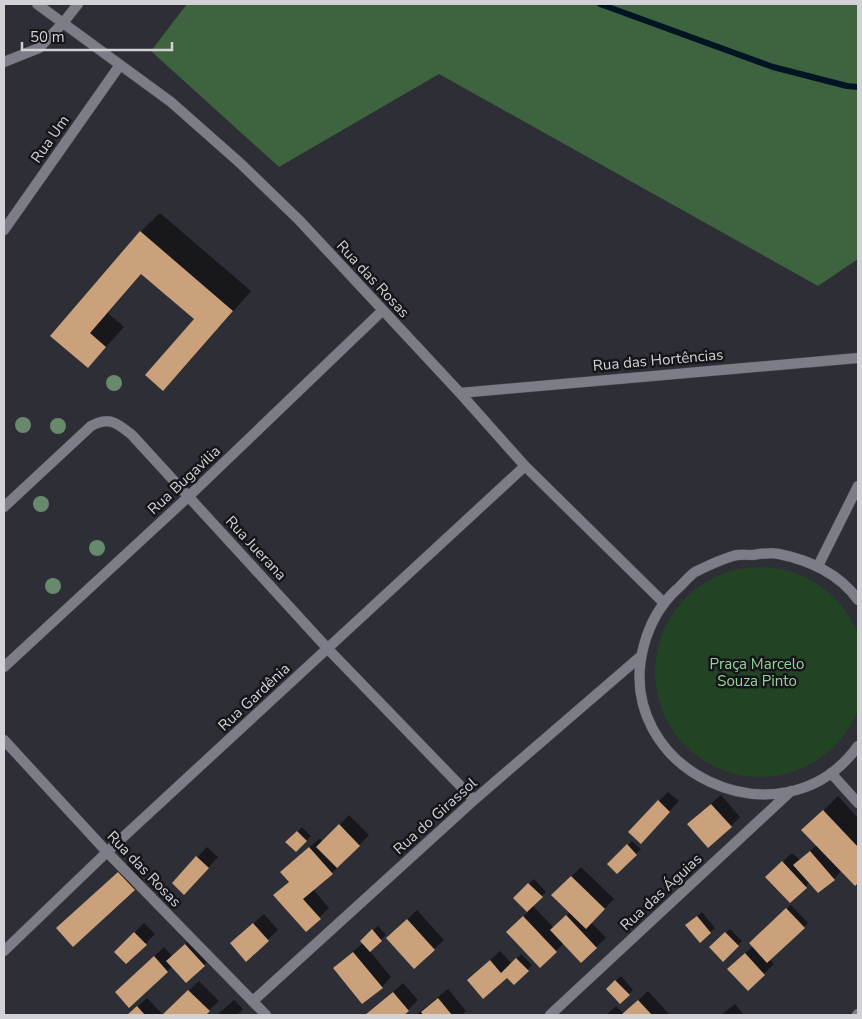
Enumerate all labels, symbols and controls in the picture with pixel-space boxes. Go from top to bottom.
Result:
scale bar [22,20,172,52]
text: 50 m [30,27,65,47]
street label: Rua Um [26,111,74,167]
street label: Rua das Rosas [332,236,414,322]
street label: Rua das Hortências [592,344,724,376]
street label: Rua Bugavilia [143,441,225,519]
street label: Rua Juerana [221,511,291,585]
park label: Praça Marcelo Souza Pinto [710,654,804,691]
street label: Rua Gardênia [214,659,294,735]
street label: Rua do Girassol [389,773,481,859]
street label: Rua das Rosas [103,827,185,911]
street label: Rua das Águias [616,849,706,935]

